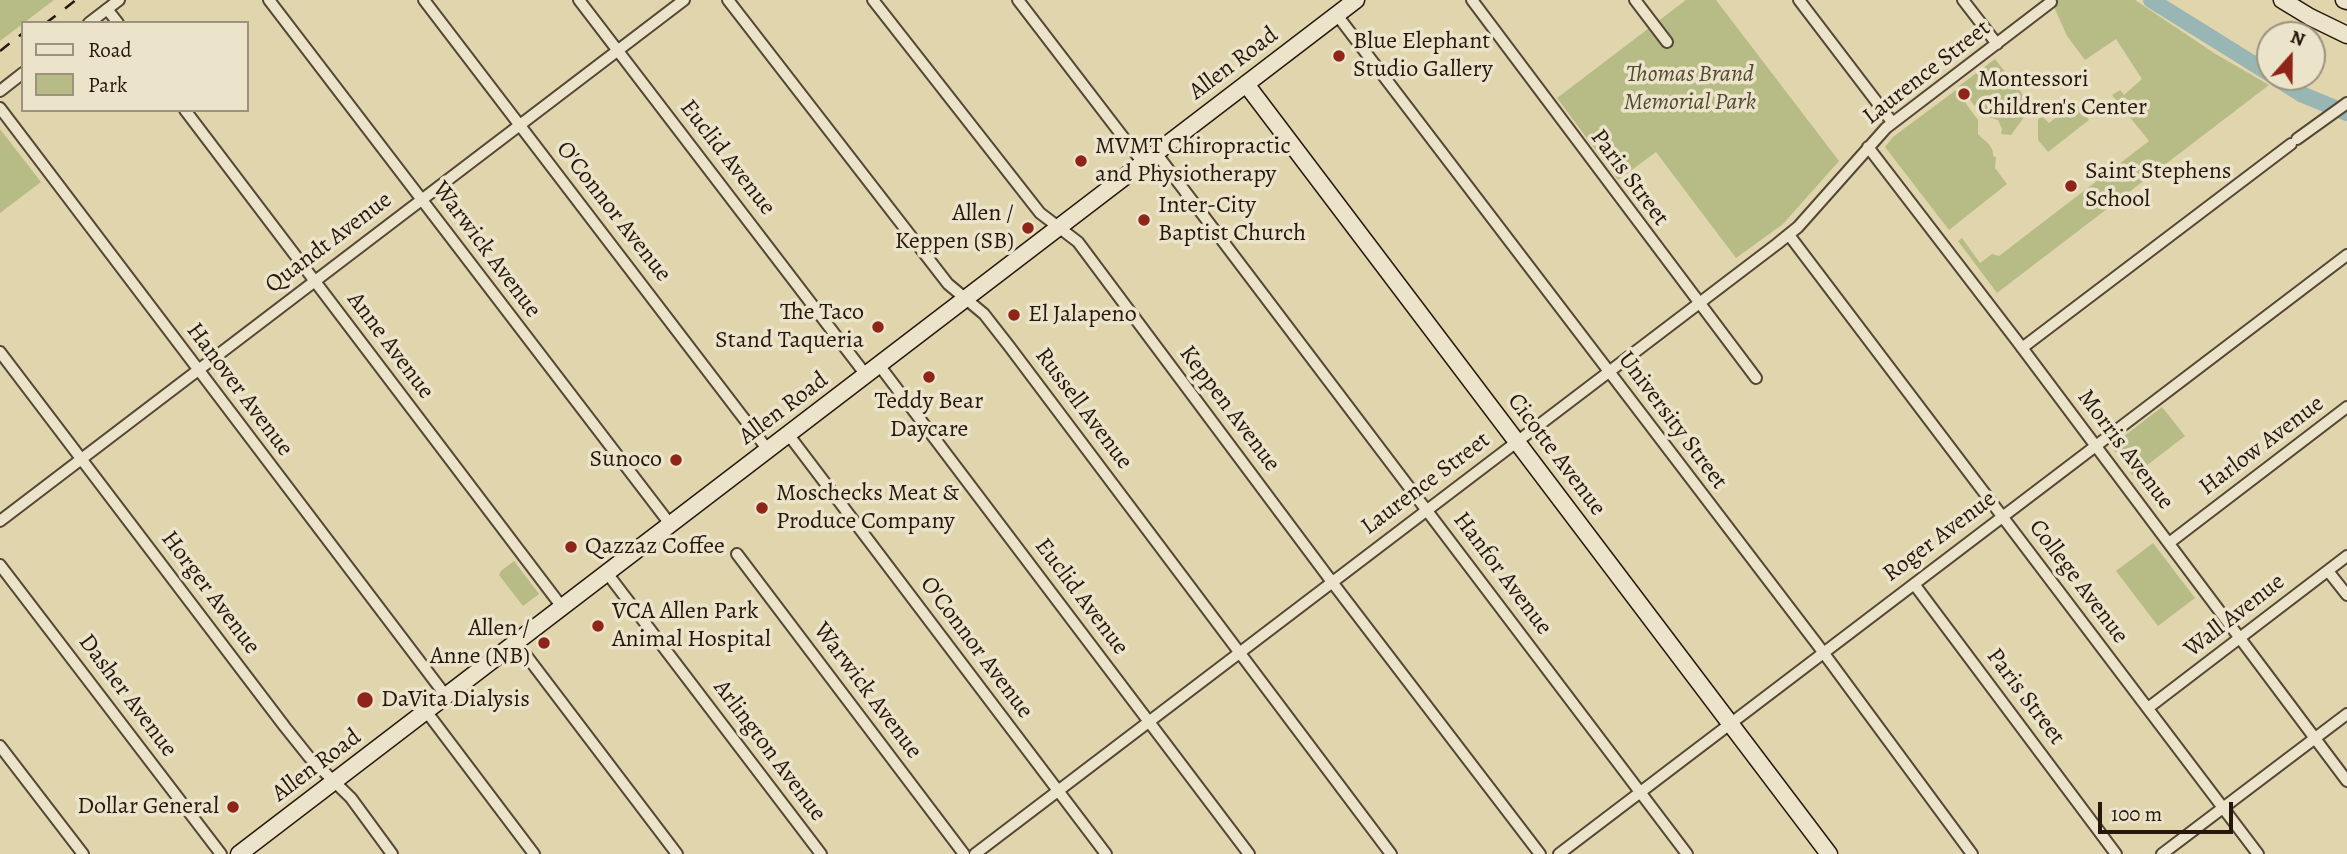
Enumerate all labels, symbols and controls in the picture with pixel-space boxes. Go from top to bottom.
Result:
street label: Laurence Street [1858,14,1996,132]
legend [21,21,248,112]
street label: Allen Road [1184,21,1284,107]
north arrow [2256,21,2326,91]
text: N [2287,24,2309,53]
place label: Blue Elephant Studio Gallery [1353,28,1493,84]
text: Road [88,36,132,64]
marker: Blue Elephant Studio Gallery [1331,48,1347,64]
park label: Thomas Brand Memorial Park [1624,61,1756,117]
place label: Montessori Children's Center [1978,66,2147,122]
text: Park [88,71,127,99]
marker: Montessori Children's Center [1956,86,1972,102]
street label: Euclid Avenue [673,95,781,221]
street label: Paris Street [1583,124,1675,232]
place label: MVMT Chiropractic and Physiotherapy [1095,133,1291,189]
street label: O'Connor Avenue [549,136,677,288]
marker: MVMT Chiropractic and Physiotherapy [1073,153,1089,169]
place label: Saint Stephens School [2085,158,2231,214]
street label: Warwick Avenue [425,176,547,324]
marker: Saint Stephens School [2063,178,2079,194]
street label: Quandt Avenue [260,186,398,300]
place label: Inter-City Baptist Church [1158,192,1306,248]
place label: Allen / Keppen (SB) [895,200,1014,256]
marker: Inter-City Baptist Church [1136,212,1152,228]
marker: Allen / Keppen (SB) [1020,220,1036,236]
street label: Anne Avenue [340,287,440,405]
place label: The Taco Stand Taqueria [715,299,864,355]
place label: El Jalapeno [1028,301,1137,329]
marker: El Jalapeno [1006,307,1022,323]
street label: Hanover Avenue [179,317,299,463]
marker: The Taco Stand Taqueria [870,319,886,335]
street label: Keppen Avenue [1172,340,1286,478]
street label: Russell Avenue [1028,342,1138,476]
street label: University Street [1611,347,1733,495]
street label: Allen Road [734,366,834,452]
marker: Teddy Bear Daycare [921,369,937,385]
street label: Morris Avenue [2071,384,2179,516]
place label: Teddy Bear Daycare [875,388,983,444]
street label: Cicotte Avenue [1501,388,1611,522]
street label: Harlow Avenue [2194,390,2330,502]
street label: Laurence Street [1356,426,1496,542]
place label: Sunoco [589,446,662,474]
marker: Sunoco [668,452,684,468]
place label: Moschecks Meat & Produce Company [776,480,959,536]
street label: Roger Avenue [1878,485,2002,589]
marker: Moschecks Meat & Produce Company [754,500,770,516]
street label: Hanfor Avenue [1446,507,1558,641]
street label: College Avenue [2022,514,2134,650]
street label: Horger Avenue [154,526,266,660]
place label: Qazzaz Coffee [585,533,725,561]
street label: Euclid Avenue [1028,533,1134,661]
marker: Qazzaz Coffee [563,539,579,555]
street label: Wall Avenue [2179,568,2291,664]
street label: O'Connor Avenue [913,571,1039,725]
place label: VCA Allen Park Animal Hospital [612,598,771,654]
place label: Allen / Anne (NB) [430,615,530,671]
street label: Warwick Avenue [806,617,928,765]
marker: VCA Allen Park Animal Hospital [590,618,606,634]
street label: Dasher Avenue [71,629,183,763]
marker: Allen / Anne (NB) [536,635,552,651]
street label: Paris Street [1979,643,2071,751]
street label: Arlington Avenue [706,675,832,827]
place label: DaVita Dialysis [381,686,530,714]
marker: DaVita Dialysis [355,690,375,710]
street label: Allen Road [267,723,367,809]
scale bar [2102,788,2237,832]
place label: Dollar General [77,793,219,821]
marker: Dollar General [225,799,241,815]
text: 100 m [2111,800,2162,828]

